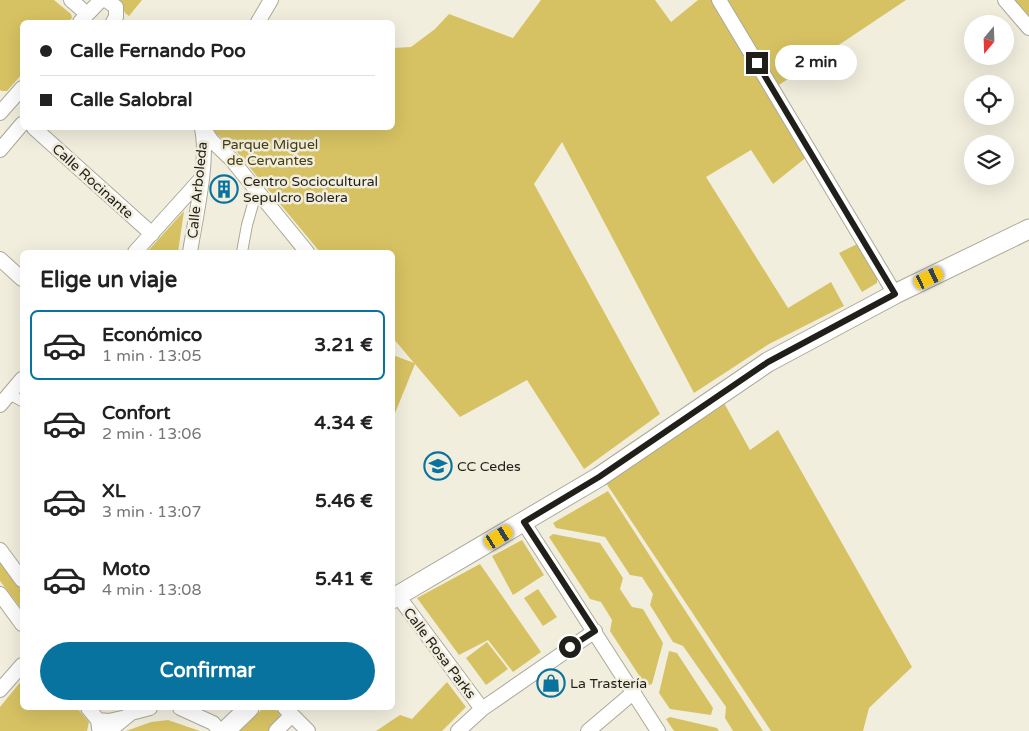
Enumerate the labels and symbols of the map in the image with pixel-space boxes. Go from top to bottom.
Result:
north arrow [964,15,1014,65]
callout: 2 min [774,46,857,80]
route end [746,52,768,74]
park label: Parque Miguel de Cervantes [222,136,318,169]
street label: Calle Rocinante [49,140,137,222]
street label: Calle Arboleda [184,141,211,239]
place label: Centro Sociocultural Sepulcro Bolera [243,173,378,206]
building icon: Centro Sociocultural Sepulcro Bolera [209,174,239,204]
car [912,265,945,291]
school or university icon: CC Cedes [423,451,453,481]
place label: CC Cedes [457,458,521,475]
car [482,523,515,551]
street label: Calle Rosa Parks [400,604,479,702]
route start [559,636,581,658]
shop icon: La Trastería [536,668,566,698]
place label: La Trastería [570,675,647,692]

